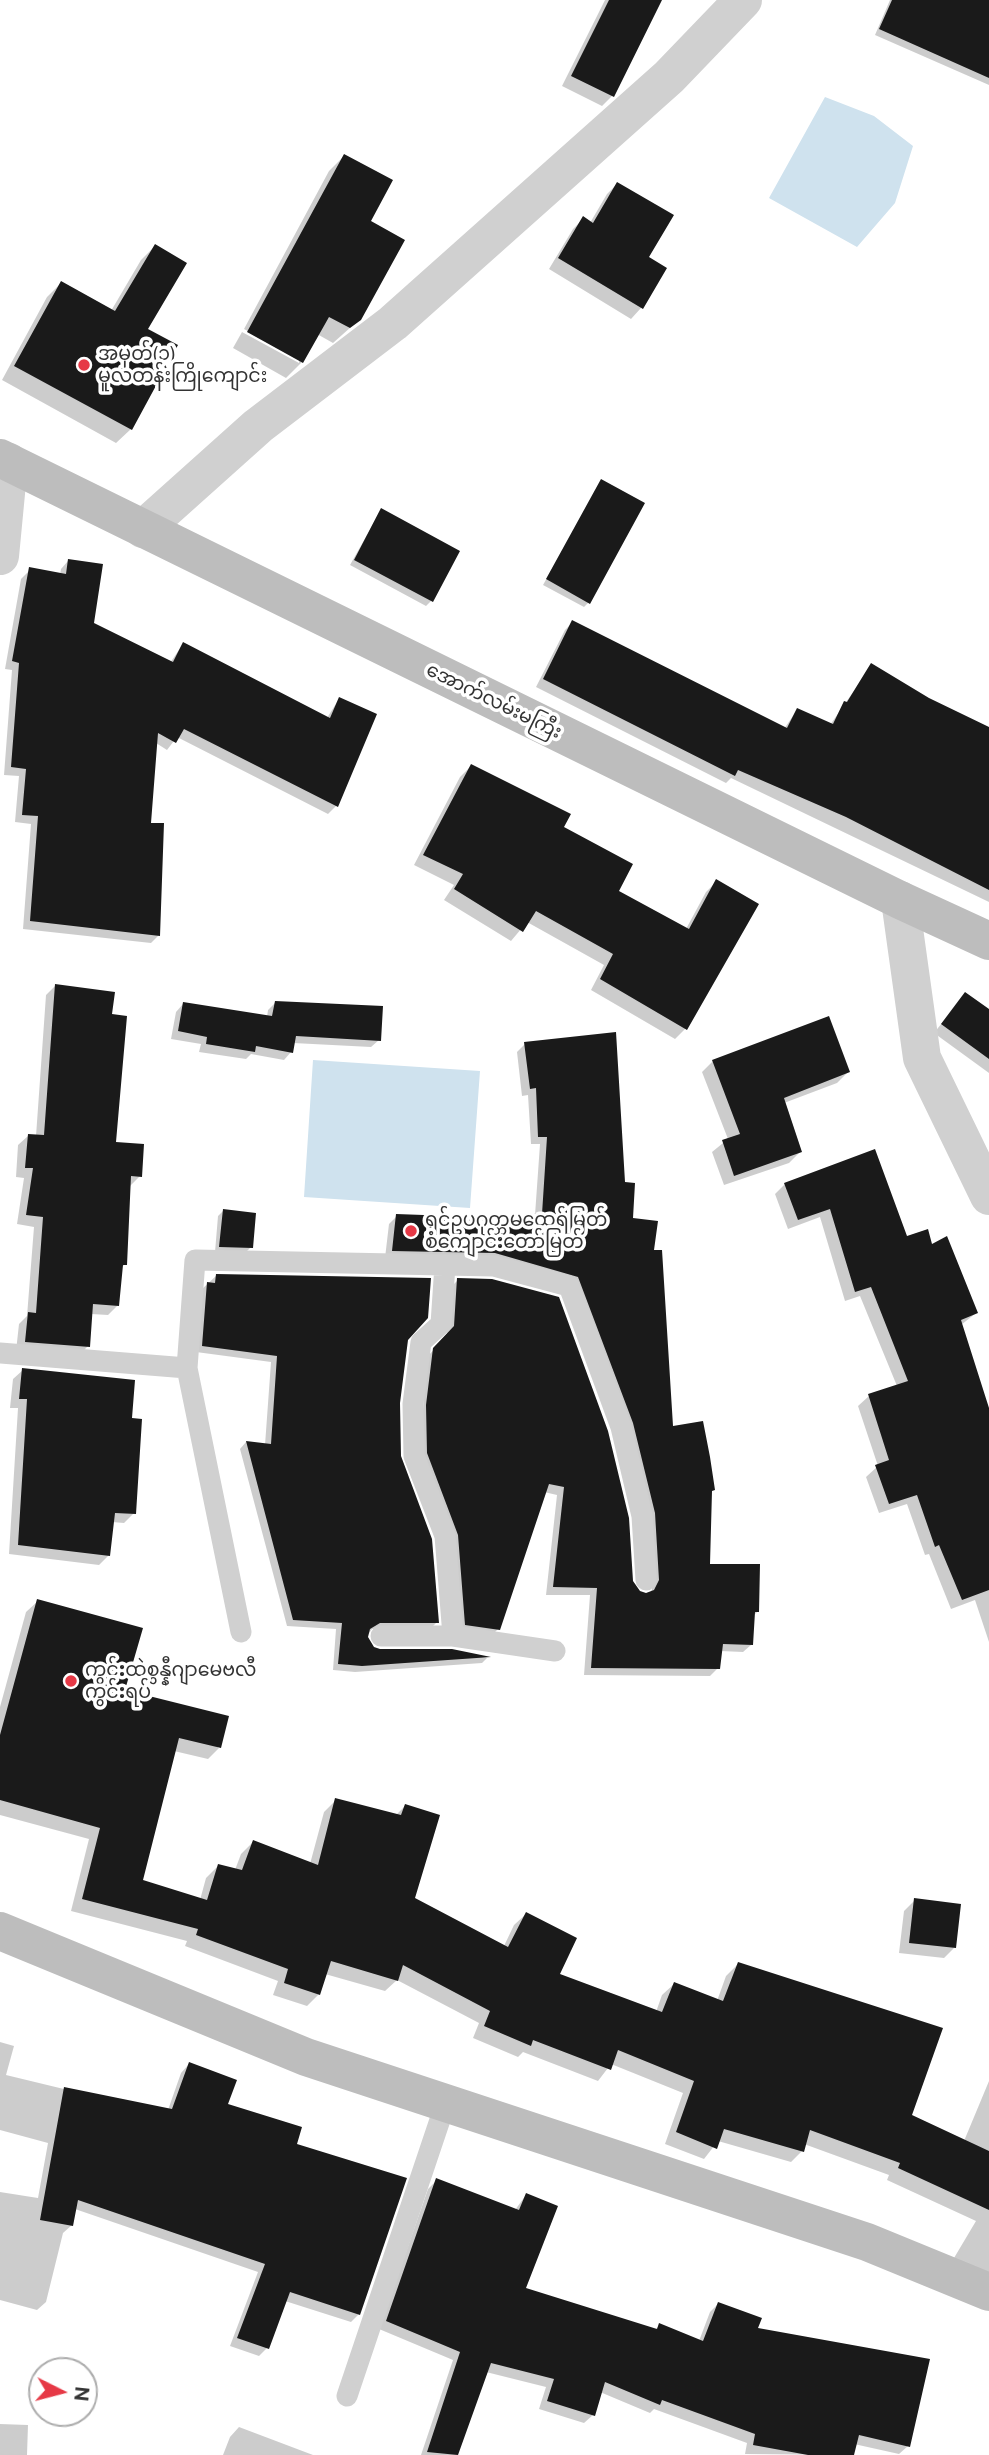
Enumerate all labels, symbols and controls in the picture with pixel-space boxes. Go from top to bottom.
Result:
place label: အမှတ်(၃) မူလတန်းကြိုကျောင်း [98,343,267,387]
marker: အမှတ်(၃) မူလတန်းကြိုကျောင်း [76,357,92,373]
street label: အောက်လမ်းမကြီး [423,658,565,744]
place label: ရှင်ဥပဂုတ္တမထေရ်မြတ် စံကျောင်းတော်မြတ် [425,1209,607,1253]
marker: ရှင်ဥပဂုတ္တမထေရ်မြတ် စံကျောင်းတော်မြတ် [403,1223,419,1239]
place label: ကွင်းထဲစွန္နီဂျာမေဗလီ ကွင်းရပ် [85,1659,256,1703]
marker: ကွင်းထဲစွန္နီဂျာမေဗလီ ကွင်းရပ် [63,1673,79,1689]
north arrow [28,2357,98,2427]
text: N [70,2385,94,2403]

